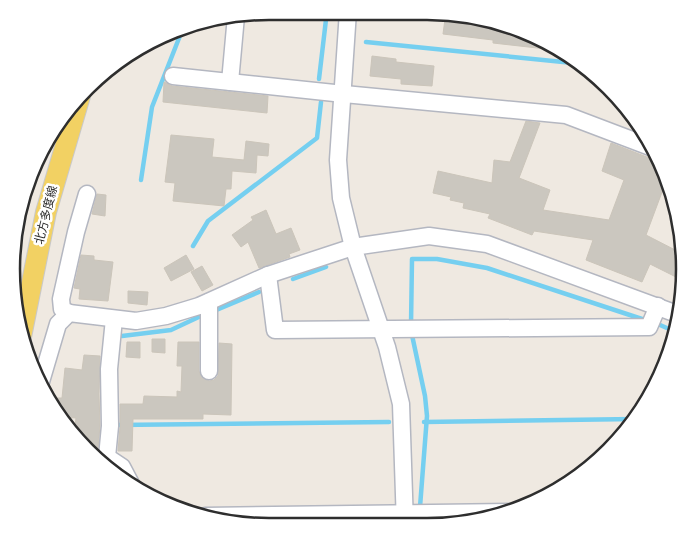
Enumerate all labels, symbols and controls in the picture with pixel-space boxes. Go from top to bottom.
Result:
street label: 北方多度線 [31,184,60,246]

